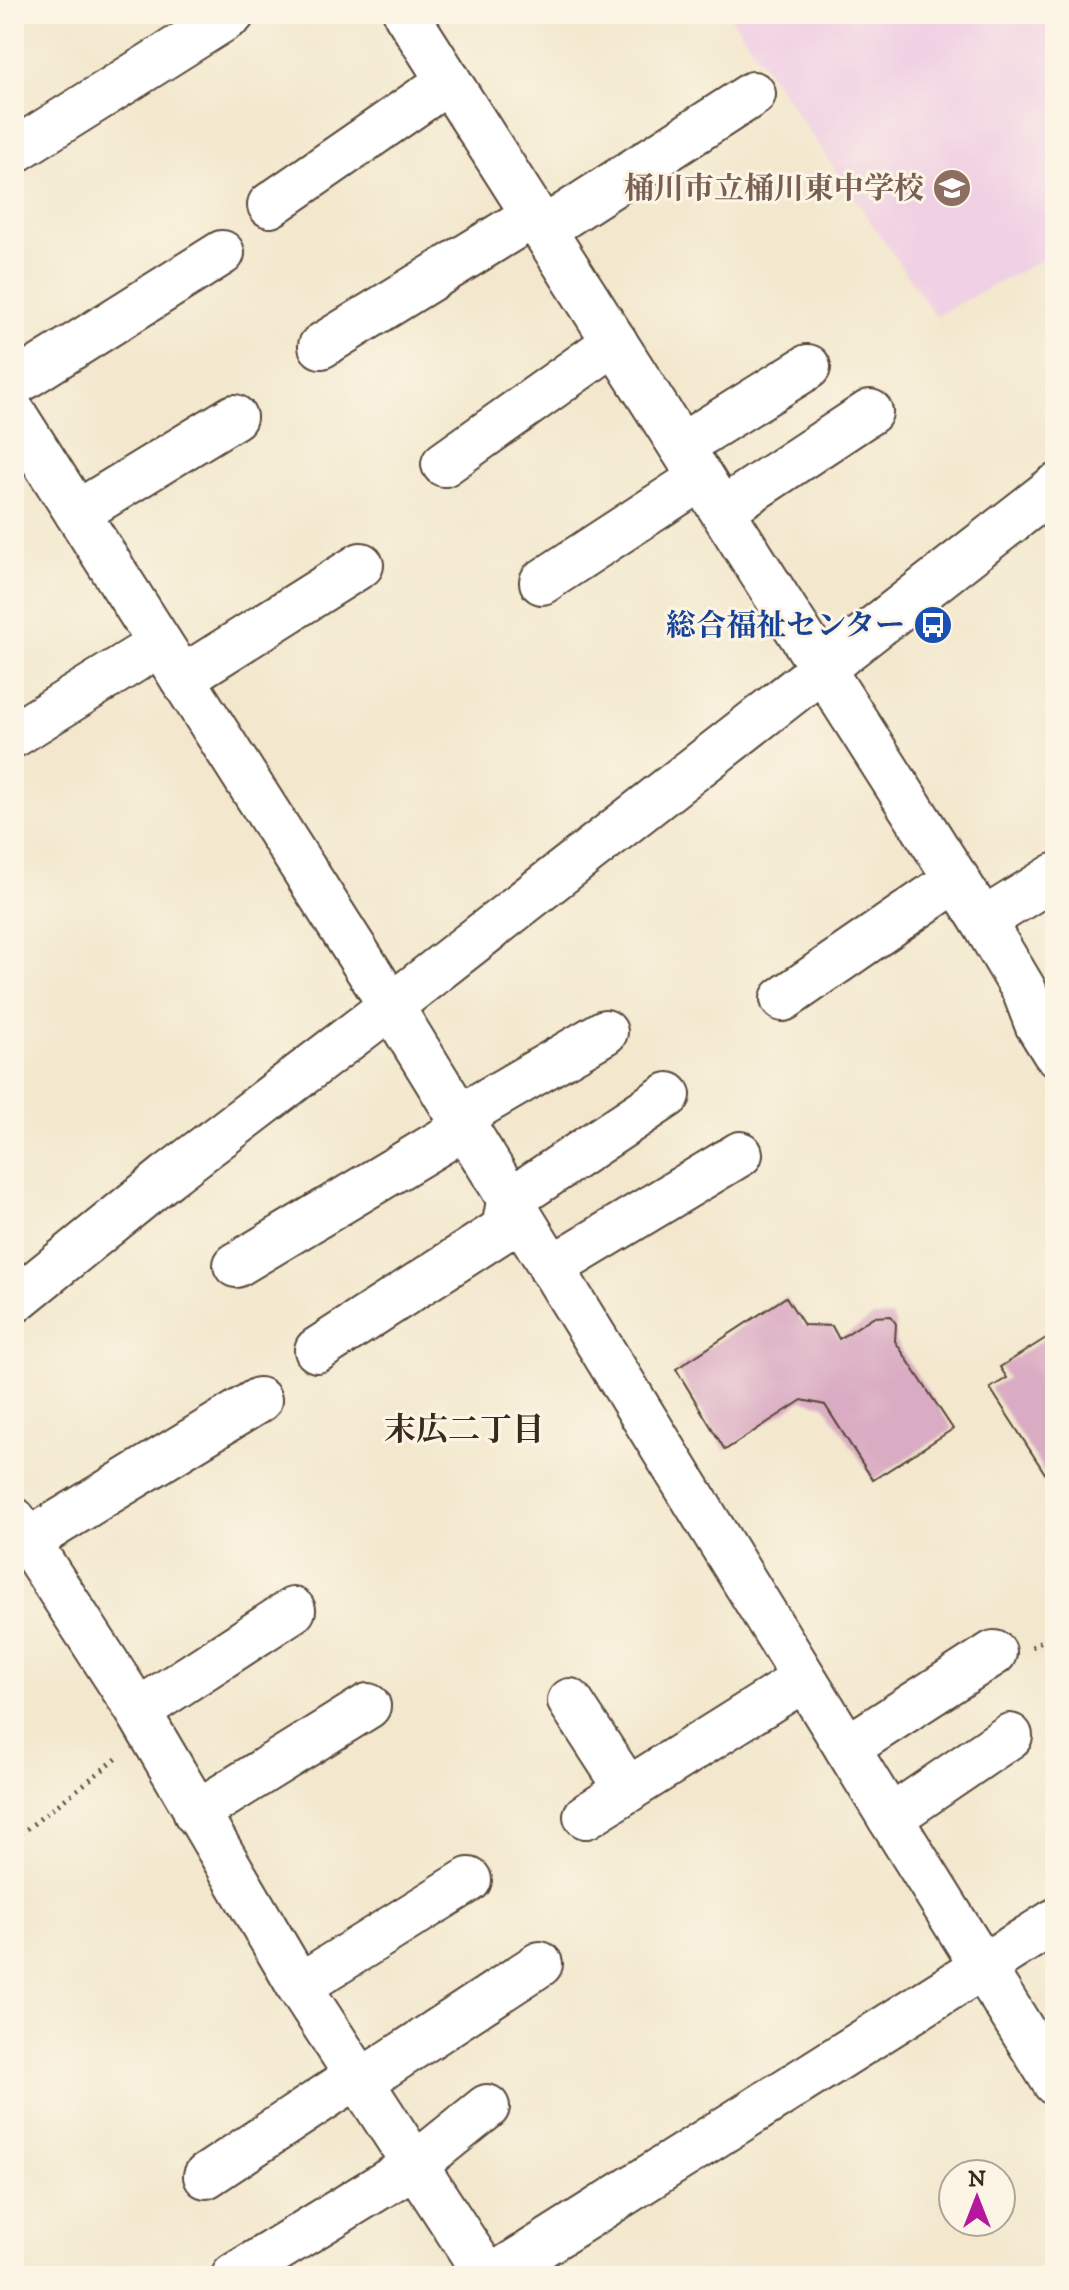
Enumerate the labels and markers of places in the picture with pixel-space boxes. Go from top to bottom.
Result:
school or university icon: 桶川市立桶川東中学校 [931,167,973,209]
place label: 桶川市立桶川東中学校 [624,171,924,208]
bus stop icon: 総合福祉センター [912,604,954,646]
place label: 総合福祉センター [666,608,905,645]

